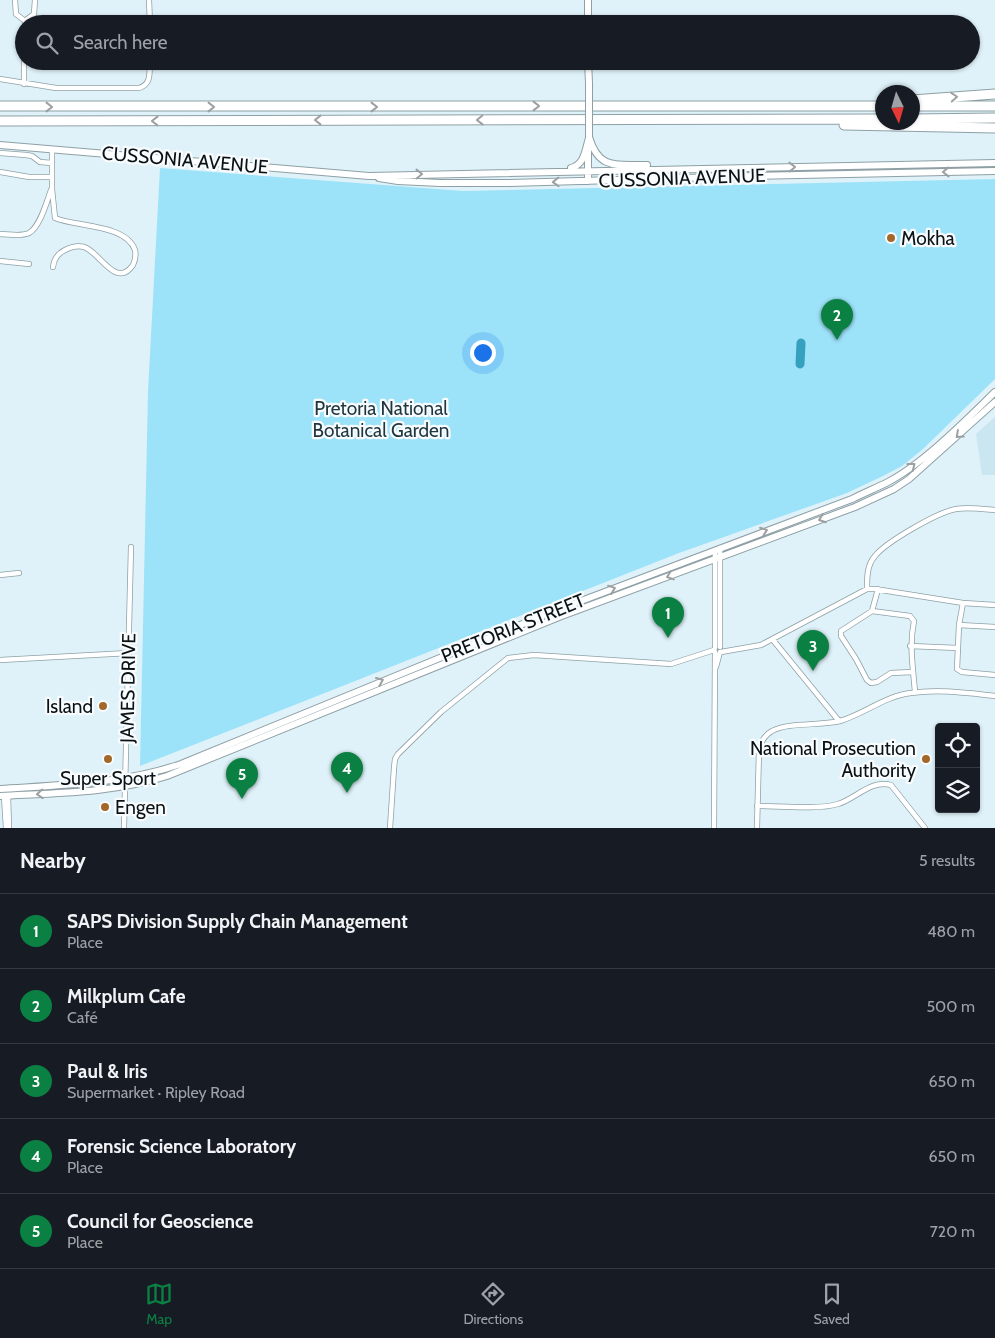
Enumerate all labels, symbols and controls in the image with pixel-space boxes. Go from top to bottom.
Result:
search box [15,15,980,70]
icon: search [33,29,61,57]
text: Search here [73,31,167,54]
north arrow [875,85,920,130]
one-way arrow [950,92,958,103]
one-way arrow [532,101,540,111]
one-way arrow [45,102,53,112]
one-way arrow [208,102,215,112]
one-way arrow [370,102,378,112]
one-way arrow [313,115,321,125]
one-way arrow [476,115,484,126]
one-way arrow [151,116,158,126]
street label: CUSSONIA AVENUE [101,141,269,179]
one-way arrow [788,161,796,172]
street label: CUSSONIA AVENUE [598,164,766,192]
one-way arrow [942,167,950,177]
one-way arrow [416,169,423,179]
one-way arrow [552,177,560,187]
place label: Mokha [901,227,955,250]
marker: Mokha [885,232,897,244]
pin: 2 [821,299,853,340]
your location [470,340,496,366]
park label: Pretoria National Botanical Garden [313,397,449,442]
one-way arrow [955,429,964,438]
one-way arrow [906,463,915,471]
one-way arrow [818,513,827,523]
one-way arrow [759,527,768,537]
one-way arrow [666,570,675,580]
one-way arrow [607,585,616,595]
street label: PRETORIA STREET [438,589,588,667]
pin: 1 [652,597,684,638]
pin: 3 [797,630,829,671]
street label: JAMES DRIVE [116,633,140,744]
one-way arrow [375,677,384,688]
place label: Island [46,695,93,718]
marker: Island [97,700,109,712]
map controls [935,723,980,813]
button: locate [935,723,980,768]
place label: National Prosecution Authority [750,737,916,782]
pin: 4 [331,752,363,793]
marker: Super Sport [102,753,114,765]
marker: National Prosecution Authority [920,753,932,765]
pin: 5 [226,758,258,799]
place label: Super Sport [60,767,157,790]
button: layers [935,768,980,813]
one-way arrow [36,788,44,799]
place label: Engen [115,796,166,819]
marker: Engen [99,801,111,813]
text: Nearby [20,848,86,873]
text: 5 results [919,851,975,870]
text: SAPS Division Supply Chain Management [67,910,408,933]
text: 1 [33,922,39,941]
text: 480 m [927,922,975,941]
text: Place [67,933,103,952]
text: Milkplum Cafe [67,985,186,1008]
text: 2 [32,997,40,1016]
text: 500 m [926,997,975,1016]
text: Café [67,1008,98,1027]
text: Paul & Iris [67,1060,147,1083]
text: 3 [32,1072,40,1091]
text: 650 m [928,1072,975,1091]
text: Supermarket · Ripley Road [67,1083,245,1102]
text: Forensic Science Laboratory [67,1135,296,1158]
text: 4 [31,1147,41,1166]
text: 650 m [928,1147,975,1166]
text: Place [67,1158,103,1177]
text: Council for Geoscience [67,1210,253,1233]
text: 5 [32,1222,40,1241]
text: 720 m [930,1222,975,1241]
text: Place [67,1233,103,1252]
tab: Map [145,1280,173,1328]
tab: Directions [463,1280,523,1328]
tab: Saved [813,1280,850,1328]

